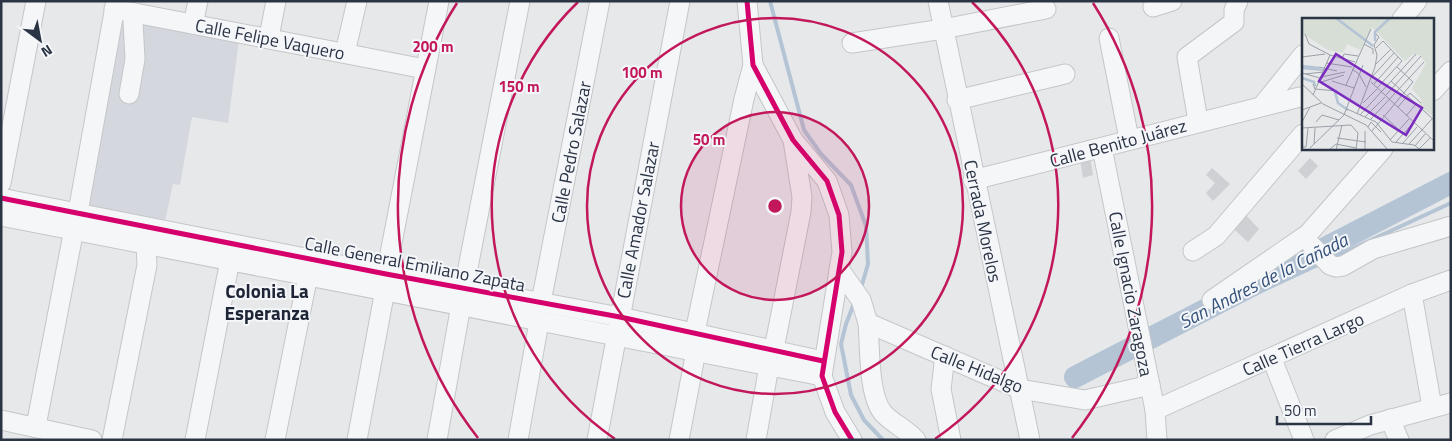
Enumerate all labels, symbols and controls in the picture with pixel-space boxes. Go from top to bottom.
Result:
street label: Calle Felipe Vaquero [193,11,347,67]
north arrow [15,15,65,65]
inset map [1302,18,1434,150]
text: 200 m [412,35,454,58]
text: N [37,40,57,63]
text: 100 m [621,61,663,84]
text: 150 m [498,75,540,98]
street label: Calle Pedro Salazar [544,79,598,225]
street label: Calle Benito Juárez [1046,112,1190,174]
text: 50 m [693,128,725,151]
street label: Calle Amador Salazar [610,139,666,301]
street label: Cerrada Morelos [957,157,1009,285]
centre of rings [766,197,784,215]
street label: Calle Ignacio Zaragoza [1102,209,1160,379]
water label: San Andres de la Cañada [1174,224,1354,335]
street label: Calle General Emiliano Zapata [302,229,528,299]
district label: Colonia La Esperanza [224,276,310,327]
street label: Calle Tierra Largo [1238,305,1368,383]
street label: Calle Hidalgo [927,338,1027,400]
scale bar [1277,394,1371,426]
text: 50 m [1284,399,1317,422]

